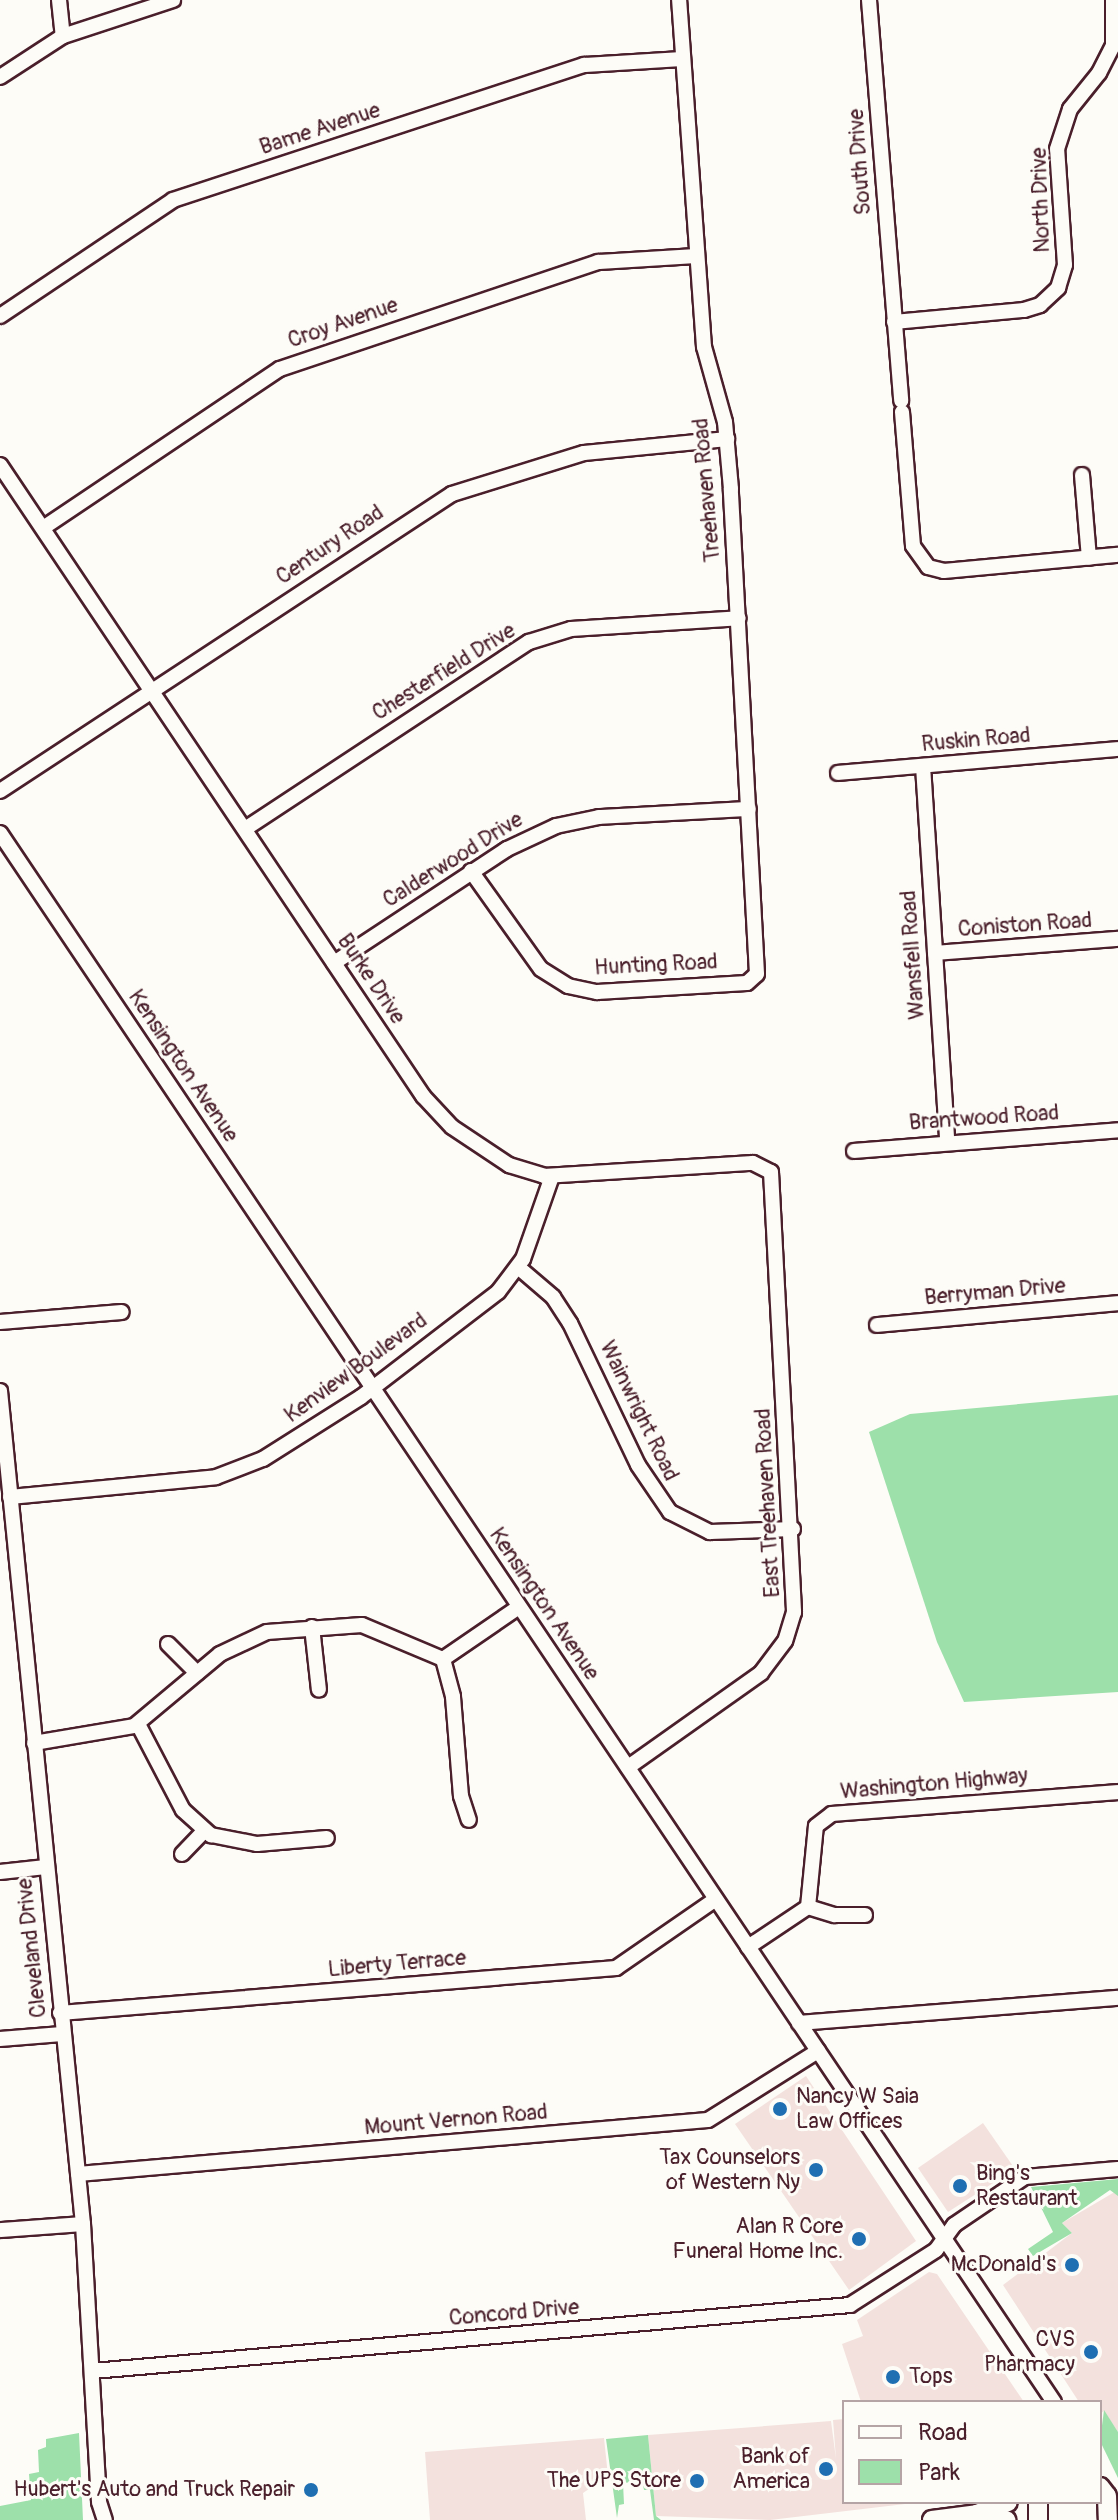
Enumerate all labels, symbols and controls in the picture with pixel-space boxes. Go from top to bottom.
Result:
street label: Bame Avenue [256,97,384,161]
street label: South Drive [843,108,877,216]
street label: North Drive [1026,147,1056,253]
street label: Croy Avenue [285,292,401,354]
street label: Treehaven Road [688,417,726,563]
street label: Century Road [271,499,389,591]
street label: Chesterfield Drive [368,617,520,727]
street label: Ruskin Road [920,722,1032,758]
street label: Calderwood Drive [378,806,528,914]
street label: Wansfell Road [895,890,931,1020]
street label: Coniston Road [957,907,1093,943]
street label: Burke Drive [331,929,411,1029]
street label: Hunting Road [594,949,718,981]
street label: Kensington Avenue [122,985,244,1147]
street label: Brantwood Road [908,1100,1060,1136]
street label: Berryman Drive [923,1273,1067,1311]
street label: Kenview Boulevard [279,1307,433,1429]
street label: Wainwright Road [594,1337,684,1485]
street label: East Treehaven Road [750,1408,786,1598]
street label: Kensington Avenue [483,1523,605,1685]
street label: Washington Highway [839,1763,1029,1805]
street label: Cleveland Drive [12,1877,52,2019]
street label: Liberty Terrace [327,1945,467,1983]
place label: Nancy W Saia Law Offices [796,2083,919,2134]
street label: Mount Vernon Road [363,2099,549,2141]
marker: Nancy W Saia Law Offices [771,2100,789,2118]
place label: Tax Counselors of Western Ny [659,2144,800,2196]
place label: Bing's Restaurant [976,2160,1078,2212]
marker: Tax Counselors of Western Ny [807,2161,825,2179]
marker: Bing's Restaurant [951,2177,969,2195]
place label: Alan R Core Funeral Home Inc. [672,2213,843,2264]
marker: Alan R Core Funeral Home Inc. [850,2230,868,2248]
place label: McDonald's [951,2252,1056,2278]
marker: McDonald's [1063,2256,1081,2274]
street label: Concord Drive [448,2294,580,2332]
place label: CVS Pharmacy [984,2326,1075,2378]
marker: CVS Pharmacy [1082,2343,1100,2361]
place label: Tops [909,2364,952,2390]
marker: Tops [884,2368,902,2386]
legend [842,2400,1102,2504]
text: Road [918,2418,968,2447]
place label: Bank of America [733,2443,810,2494]
text: Park [918,2458,960,2487]
marker: Bank of America [817,2460,835,2478]
place label: The UPS Store [547,2468,681,2494]
marker: The UPS Store [688,2472,706,2490]
place label: Hubert's Auto and Truck Repair [14,2477,295,2503]
marker: Hubert's Auto and Truck Repair [302,2481,320,2499]

